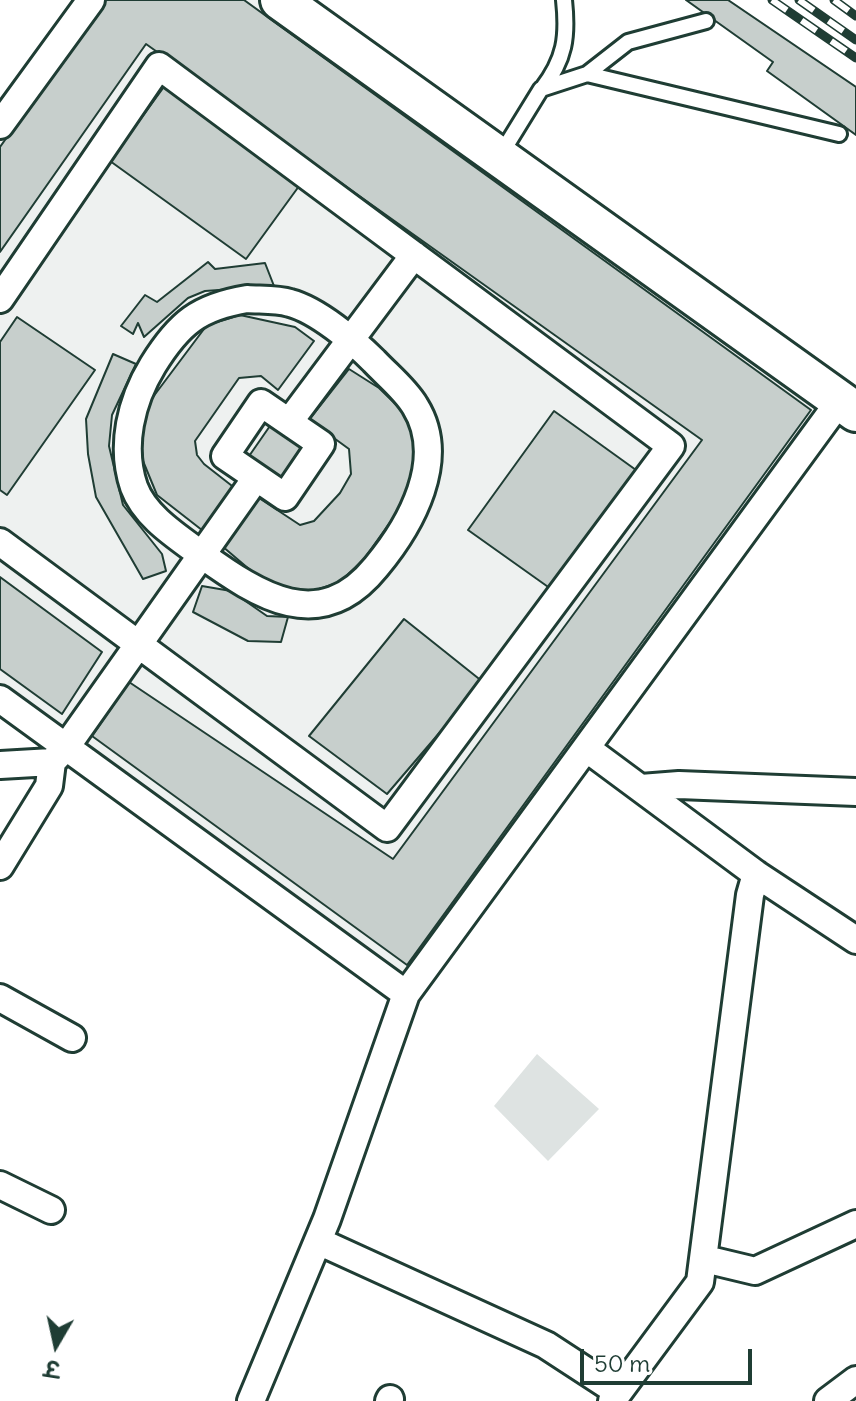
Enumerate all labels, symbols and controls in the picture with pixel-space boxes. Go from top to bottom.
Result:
north arrow [16,1305,96,1385]
scale bar [584,1333,756,1383]
text: 50 m [594,1348,650,1378]
text: उ [43,1354,62,1384]

